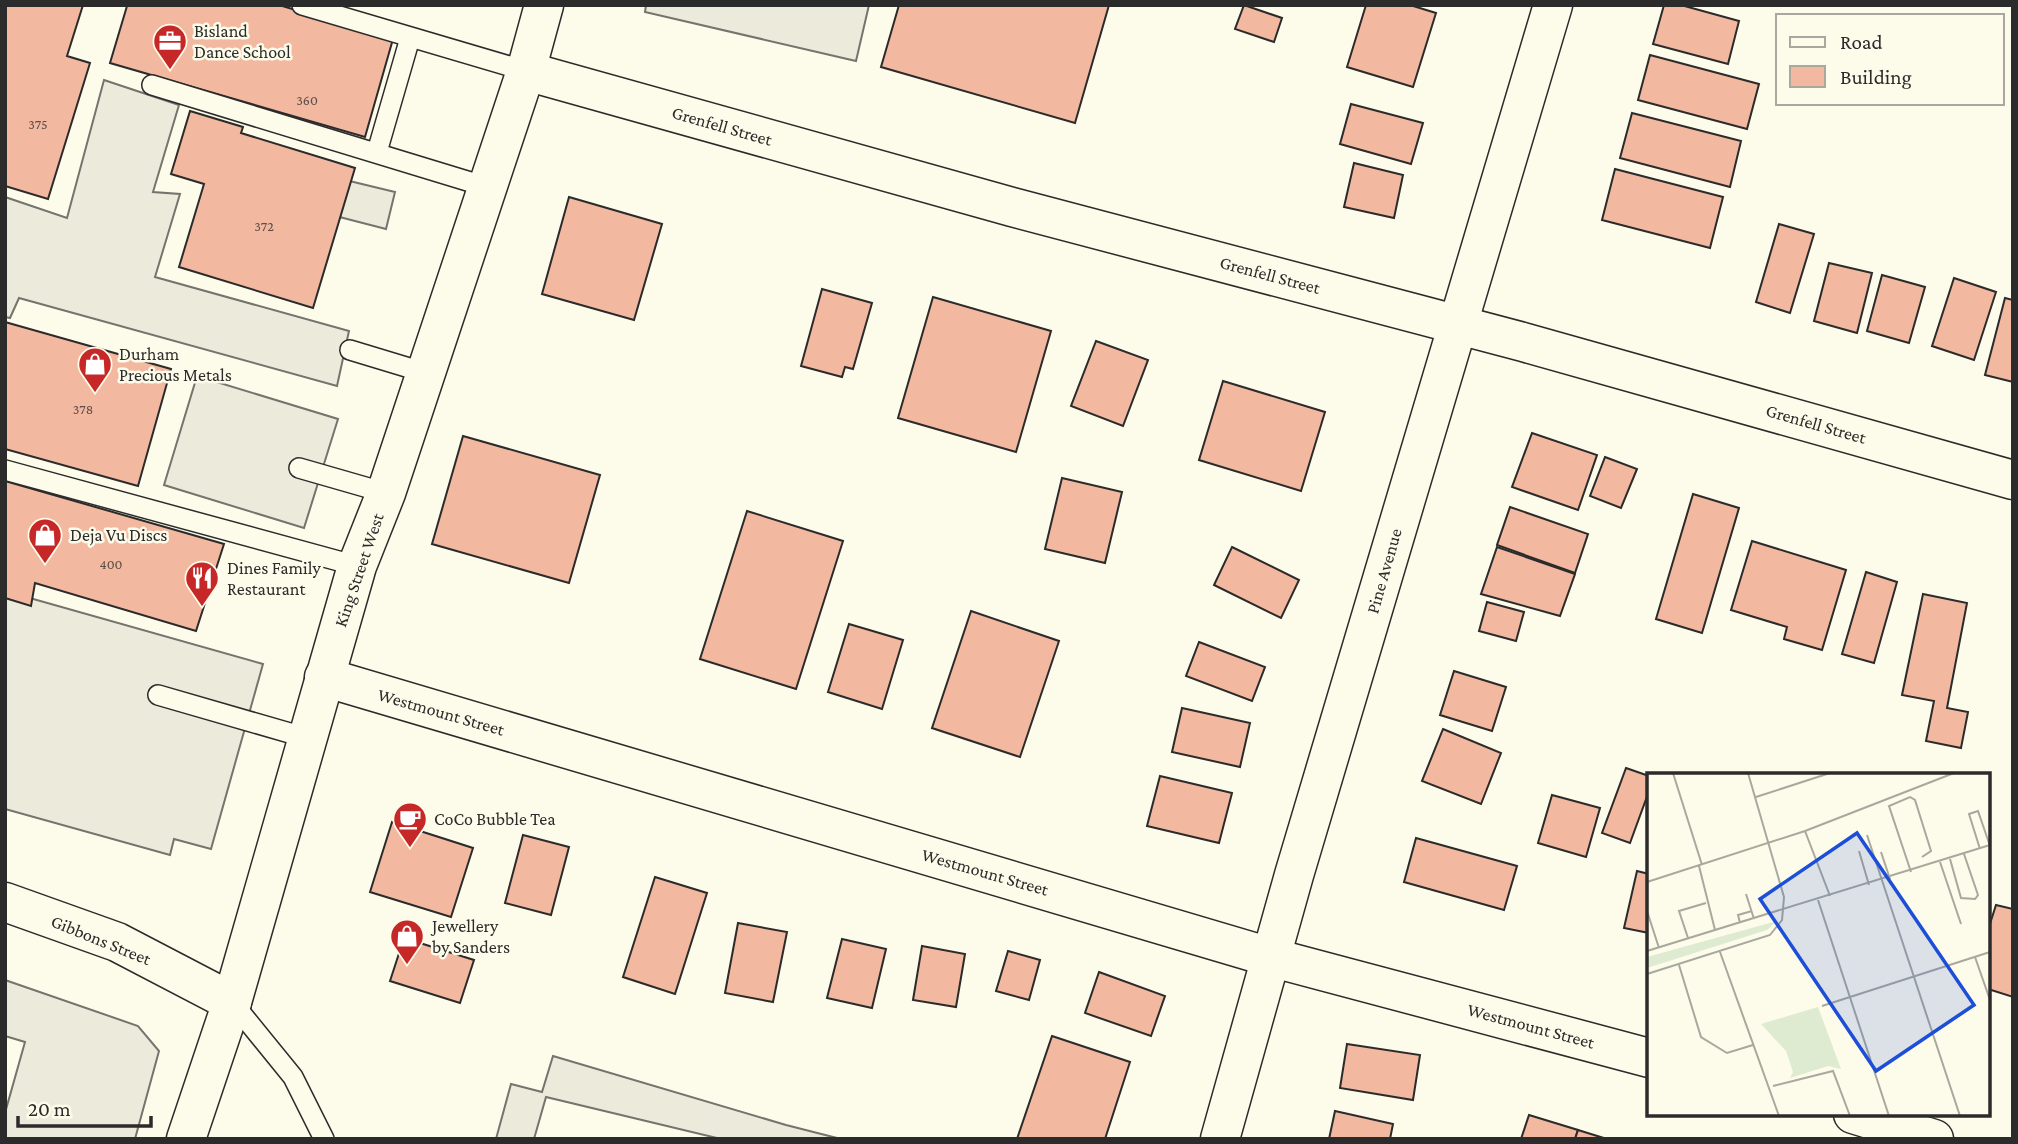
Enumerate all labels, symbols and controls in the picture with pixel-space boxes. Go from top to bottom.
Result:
legend [1776,14,2004,105]
place label: Bisland Dance School [194,21,291,62]
office icon: Bisland Dance School [151,22,189,71]
text: Road [1840,30,1883,54]
text: Building [1840,65,1912,89]
house number: 360 [296,92,318,108]
street label: Grenfell Street [670,102,775,150]
house number: 375 [28,116,48,132]
house number: 372 [254,218,274,234]
street label: Grenfell Street [1218,252,1323,298]
place label: Durham Precious Metals [119,344,232,385]
shop icon: Durham Precious Metals [76,345,114,394]
street label: Grenfell Street [1764,400,1869,448]
house number: 378 [73,401,93,417]
street label: King Street West [330,509,388,630]
shop icon: Deja Vu Discs [26,516,64,565]
place label: Deja Vu Discs [70,525,167,546]
street label: Pine Avenue [1362,526,1406,616]
house number: 400 [100,556,123,572]
place label: Dines Family Restaurant [227,558,321,599]
restaurant icon: Dines Family Restaurant [183,559,221,608]
street label: Westmount Street [375,684,508,740]
inset map [1647,773,1990,1116]
cafe icon: CoCo Bubble Tea [391,800,429,849]
place label: CoCo Bubble Tea [434,809,556,829]
street label: Westmount Street [919,844,1052,900]
street label: Gibbons Street [48,911,155,969]
place label: Jewellery by Sanders [430,916,510,957]
shop icon: Jewellery by Sanders [388,917,426,966]
street label: Westmount Street [1465,999,1598,1053]
scale bar [18,1084,150,1128]
text: 20 m [28,1097,71,1121]

